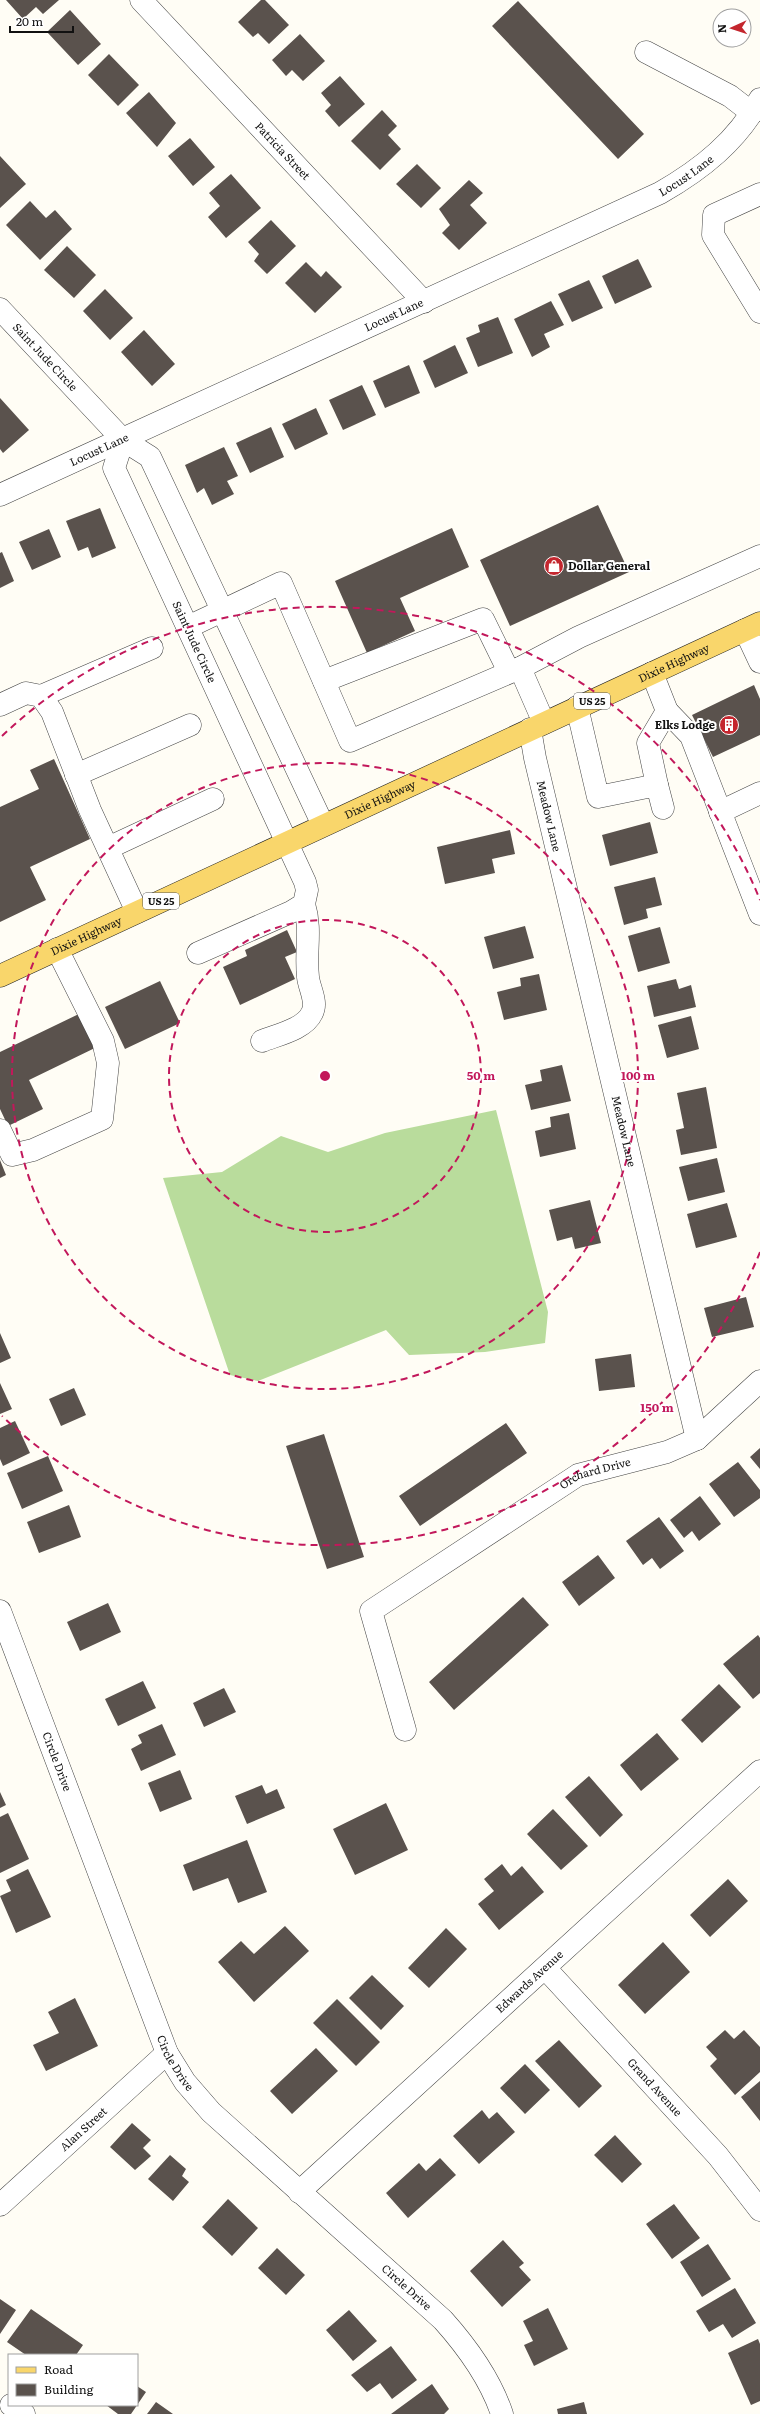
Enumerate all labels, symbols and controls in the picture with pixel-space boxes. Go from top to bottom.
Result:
scale bar [10,8,73,34]
north arrow [712,8,752,48]
text: 20 m [16,12,43,30]
text: N [713,24,729,34]
street label: Patricia Street [252,118,315,183]
street label: Locust Lane [655,150,716,199]
street label: Locust Lane [361,293,426,334]
street label: Saint Jude Circle [10,319,82,394]
street label: Locust Lane [67,428,131,469]
shop icon: Dollar General [543,555,565,577]
place label: Dollar General [568,557,650,573]
street label: Saint Jude Circle [169,598,221,685]
street label: Dixie Highway [635,638,712,686]
road number: US 25 [574,693,610,709]
building icon: Elks Lodge [718,714,740,736]
place label: Elks Lodge [655,716,715,732]
street label: Dixie Highway [341,775,418,822]
street label: Meadow Lane [534,778,566,853]
road number: US 25 [143,893,179,909]
street label: Dixie Highway [48,911,125,959]
text: 50 m [467,1066,495,1084]
text: 100 m [621,1066,655,1084]
centre of rings [318,1069,332,1083]
street label: Meadow Lane [609,1094,641,1168]
text: 150 m [640,1398,674,1416]
street label: Orchard Drive [556,1453,632,1492]
street label: Circle Drive [39,1729,76,1793]
street label: Edwards Avenue [491,1946,566,2016]
street label: Circle Drive [154,2032,198,2094]
street label: Grand Avenue [624,2054,687,2119]
street label: Alan Street [56,2102,110,2154]
street label: Circle Drive [379,2260,436,2314]
legend [8,2354,138,2406]
text: Road [44,2360,74,2378]
text: Building [44,2380,94,2398]

